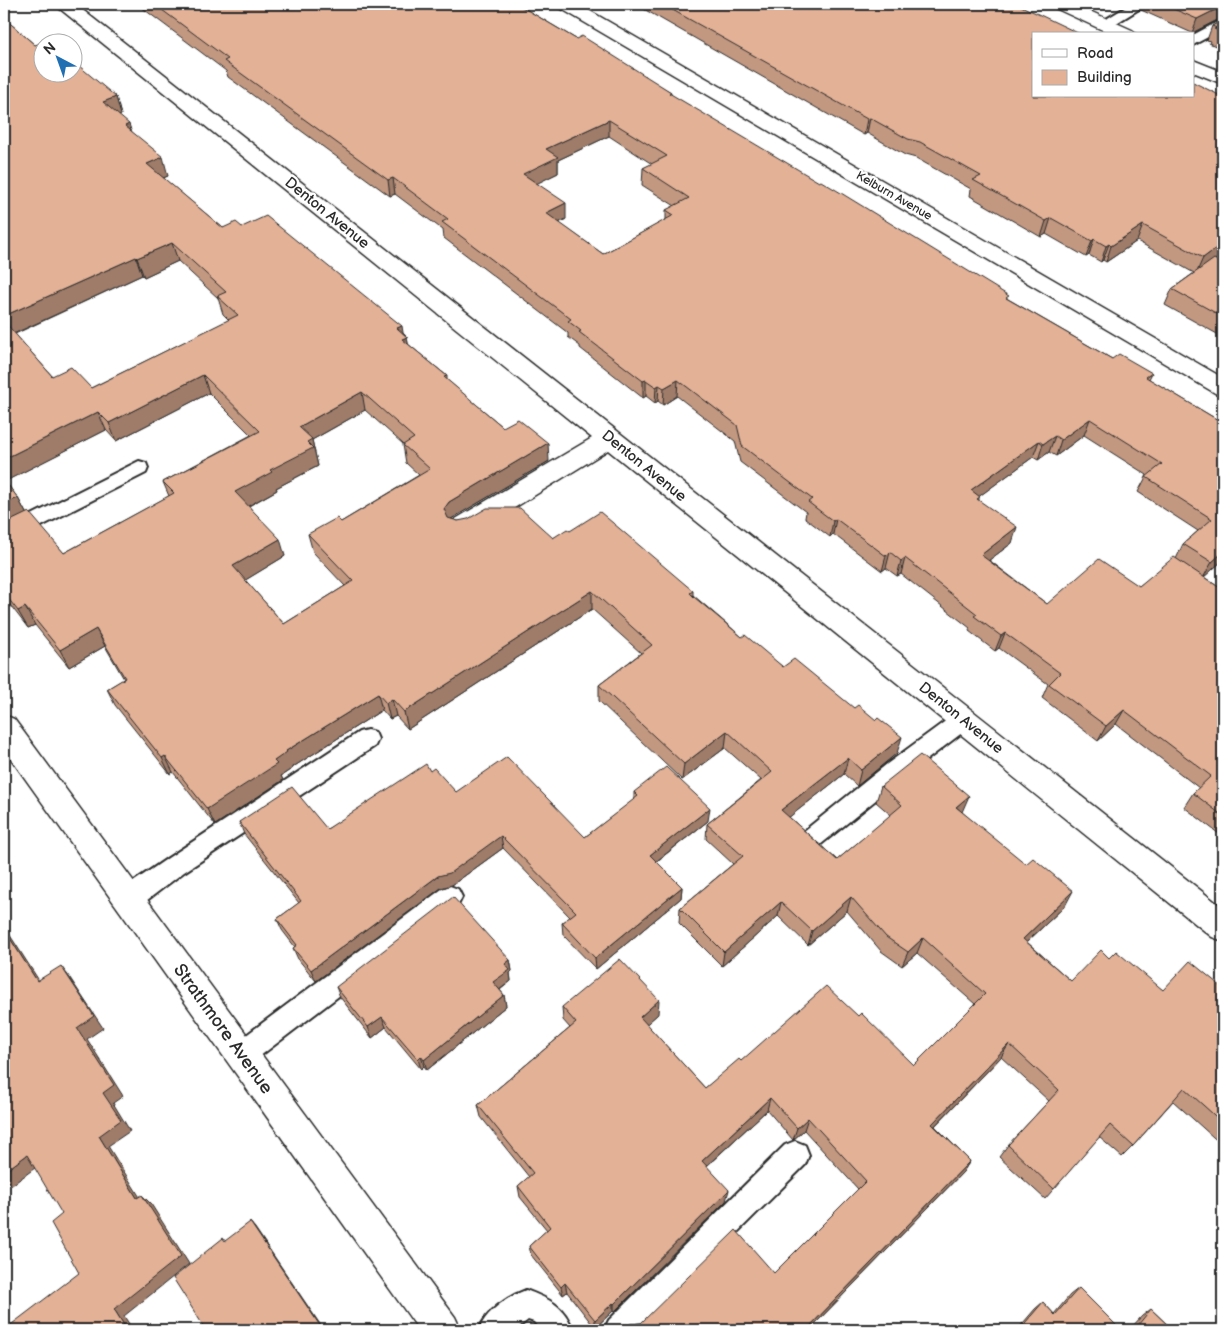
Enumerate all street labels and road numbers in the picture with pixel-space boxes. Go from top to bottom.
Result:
street label: Kelburn Avenue [853,168,935,224]
street label: Denton Avenue [281,173,373,253]
street label: Denton Avenue [598,426,690,506]
street label: Denton Avenue [915,678,1007,758]
street label: Strathmore Avenue [169,960,277,1098]

